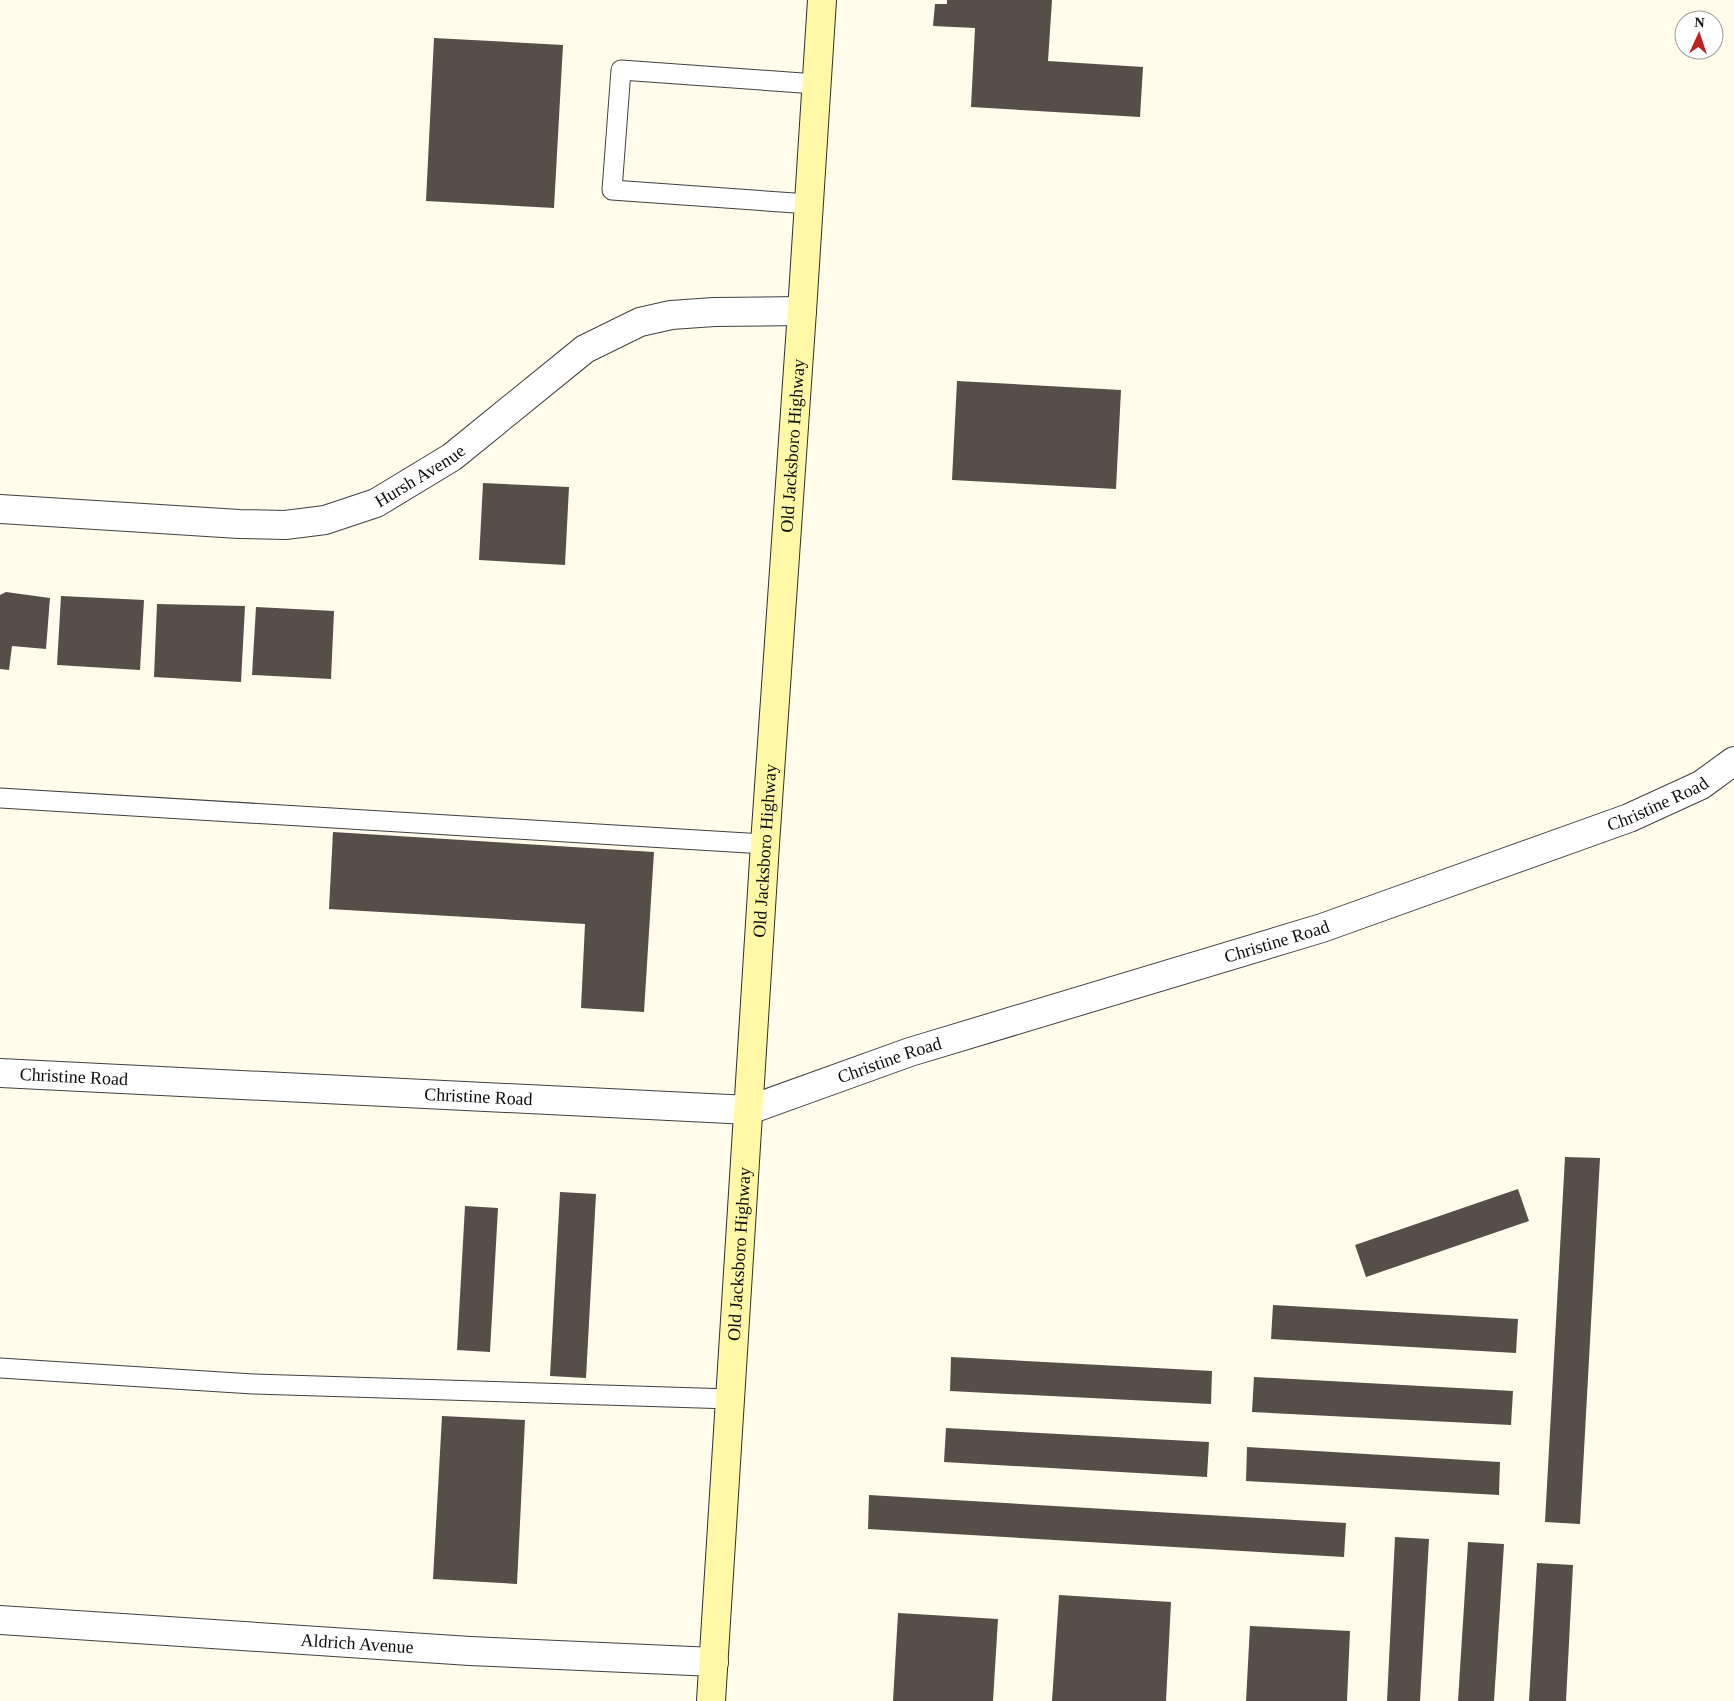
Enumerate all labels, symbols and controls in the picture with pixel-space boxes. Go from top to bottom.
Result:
north arrow [1674,10,1724,60]
text: N [1694,15,1705,30]
street label: Old Jacksboro Highway [777,358,809,533]
street label: Hursh Avenue [371,441,469,511]
street label: Old Jacksboro Highway [749,763,781,938]
street label: Christine Road [1604,773,1712,835]
street label: Christine Road [1222,916,1332,967]
street label: Christine Road [835,1033,944,1087]
street label: Christine Road [19,1064,129,1089]
street label: Christine Road [424,1084,533,1109]
street label: Old Jacksboro Highway [724,1166,755,1341]
street label: Aldrich Avenue [300,1630,414,1657]

